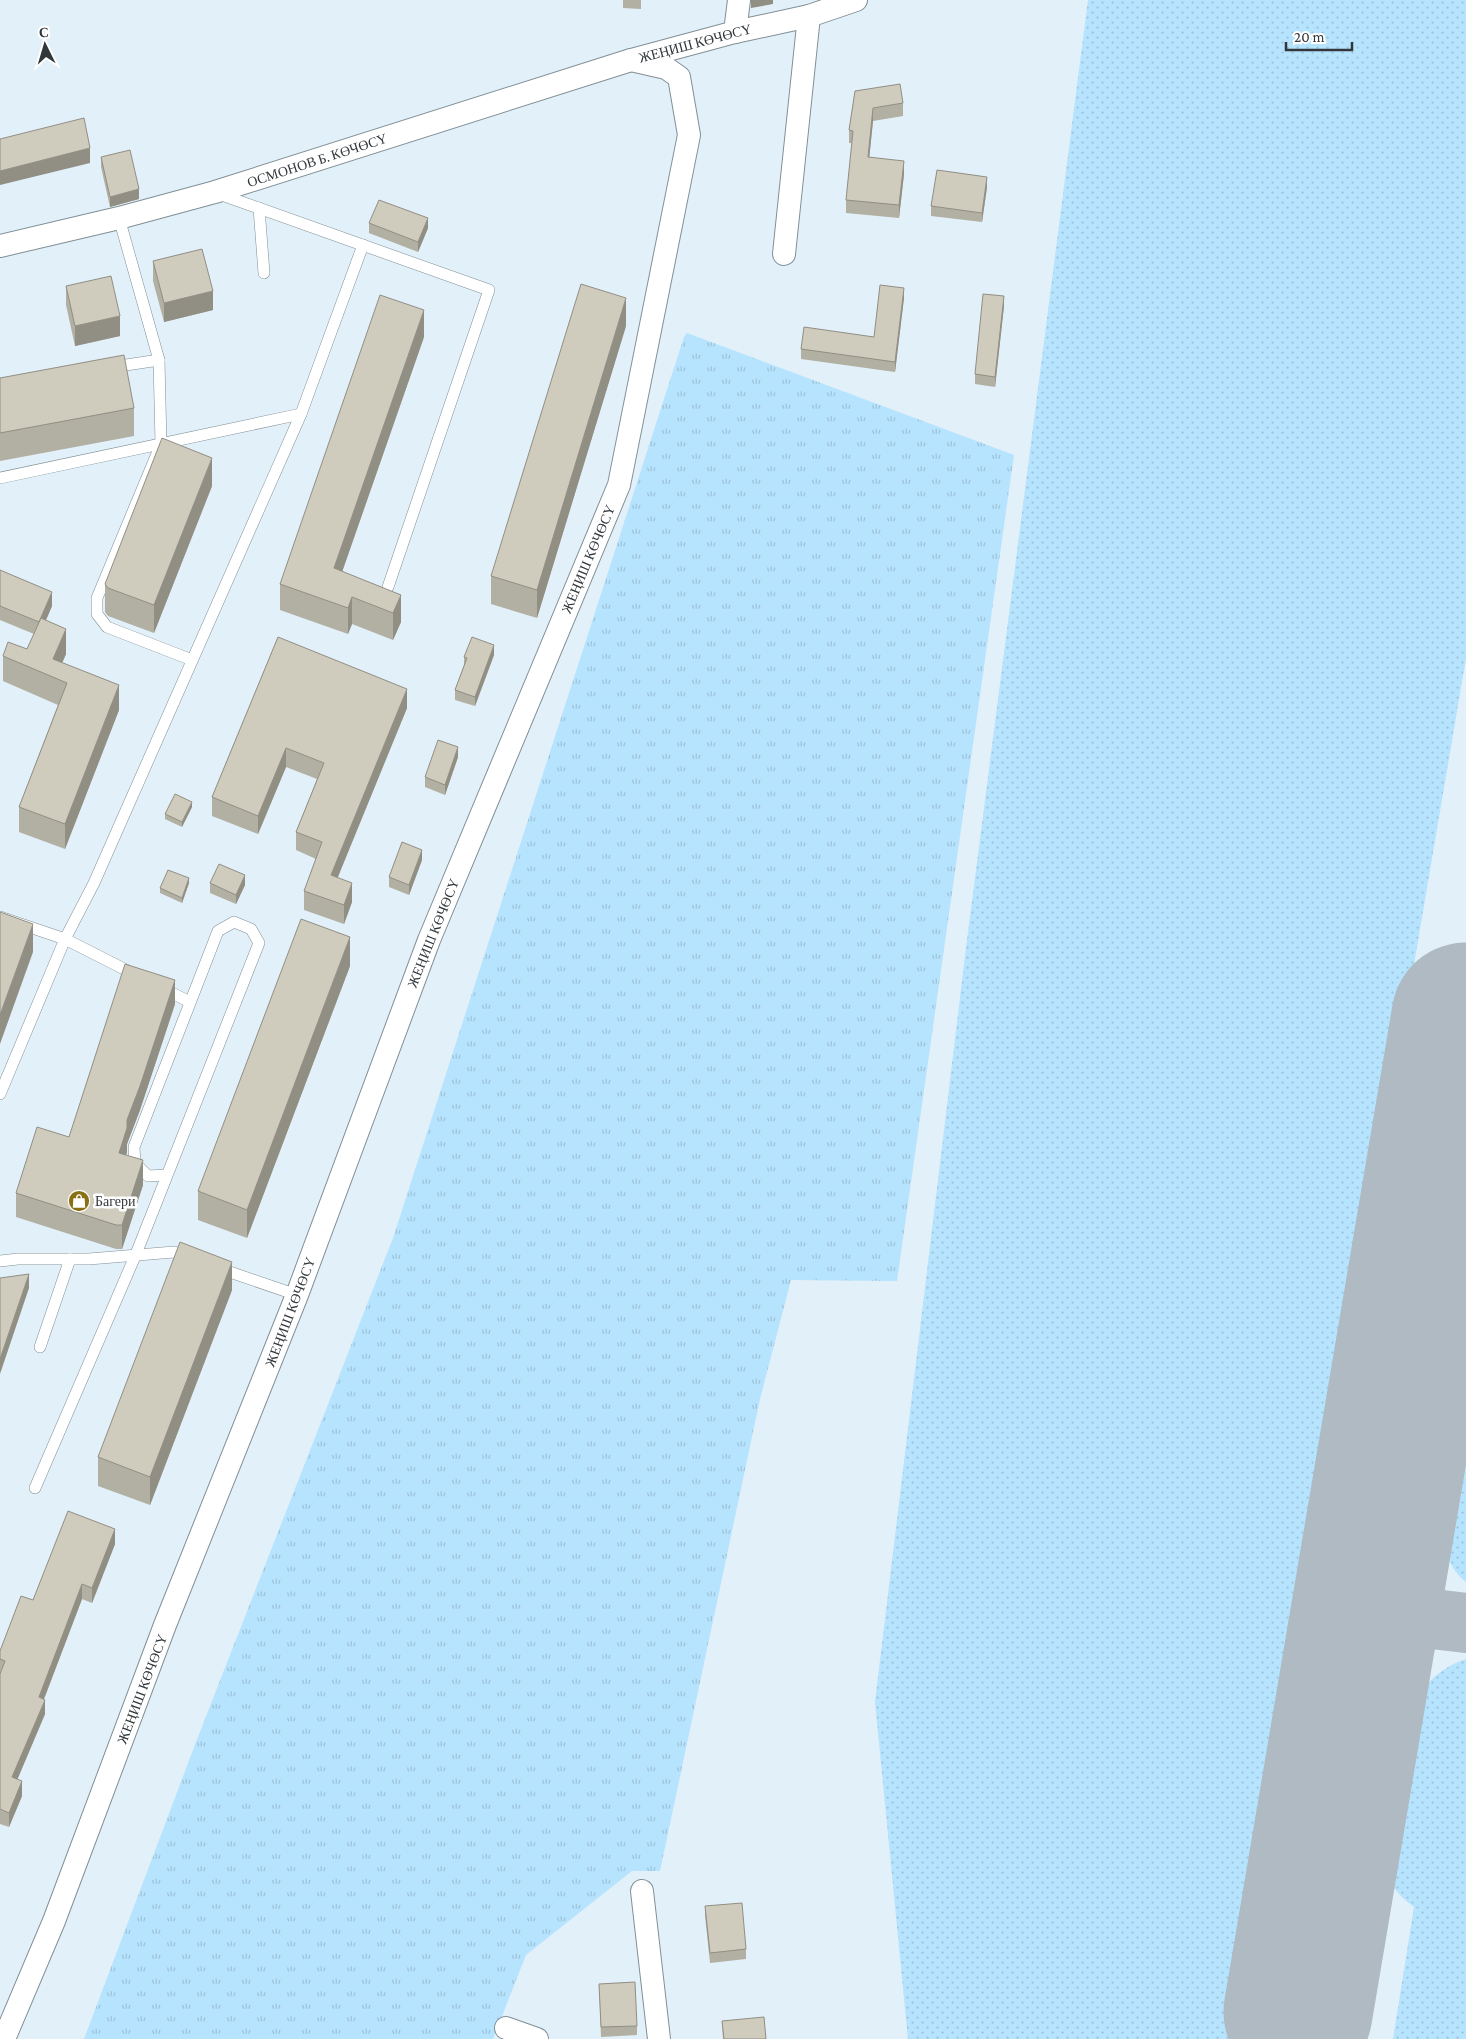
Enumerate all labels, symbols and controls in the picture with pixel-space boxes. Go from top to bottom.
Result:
north arrow [20,20,70,70]
street label: ЖЕҢИШ КӨЧӨСҮ [637,20,753,66]
scale bar [1286,20,1352,52]
text: С [38,24,50,40]
text: 20 m [1294,29,1325,45]
street label: ОСМОНОВ Б. КӨЧӨСҮ [245,130,389,190]
street label: ЖЕҢИШ КӨЧӨСҮ [558,502,618,616]
street label: ЖЕҢИШ КӨЧӨСҮ [404,876,462,990]
shop icon: Багери [67,1189,91,1213]
place label: Багери [95,1193,136,1209]
street label: ЖЕҢИШ КӨЧӨСҮ [262,1255,318,1369]
street label: ЖЕҢИШ КӨЧӨСҮ [114,1632,170,1746]

